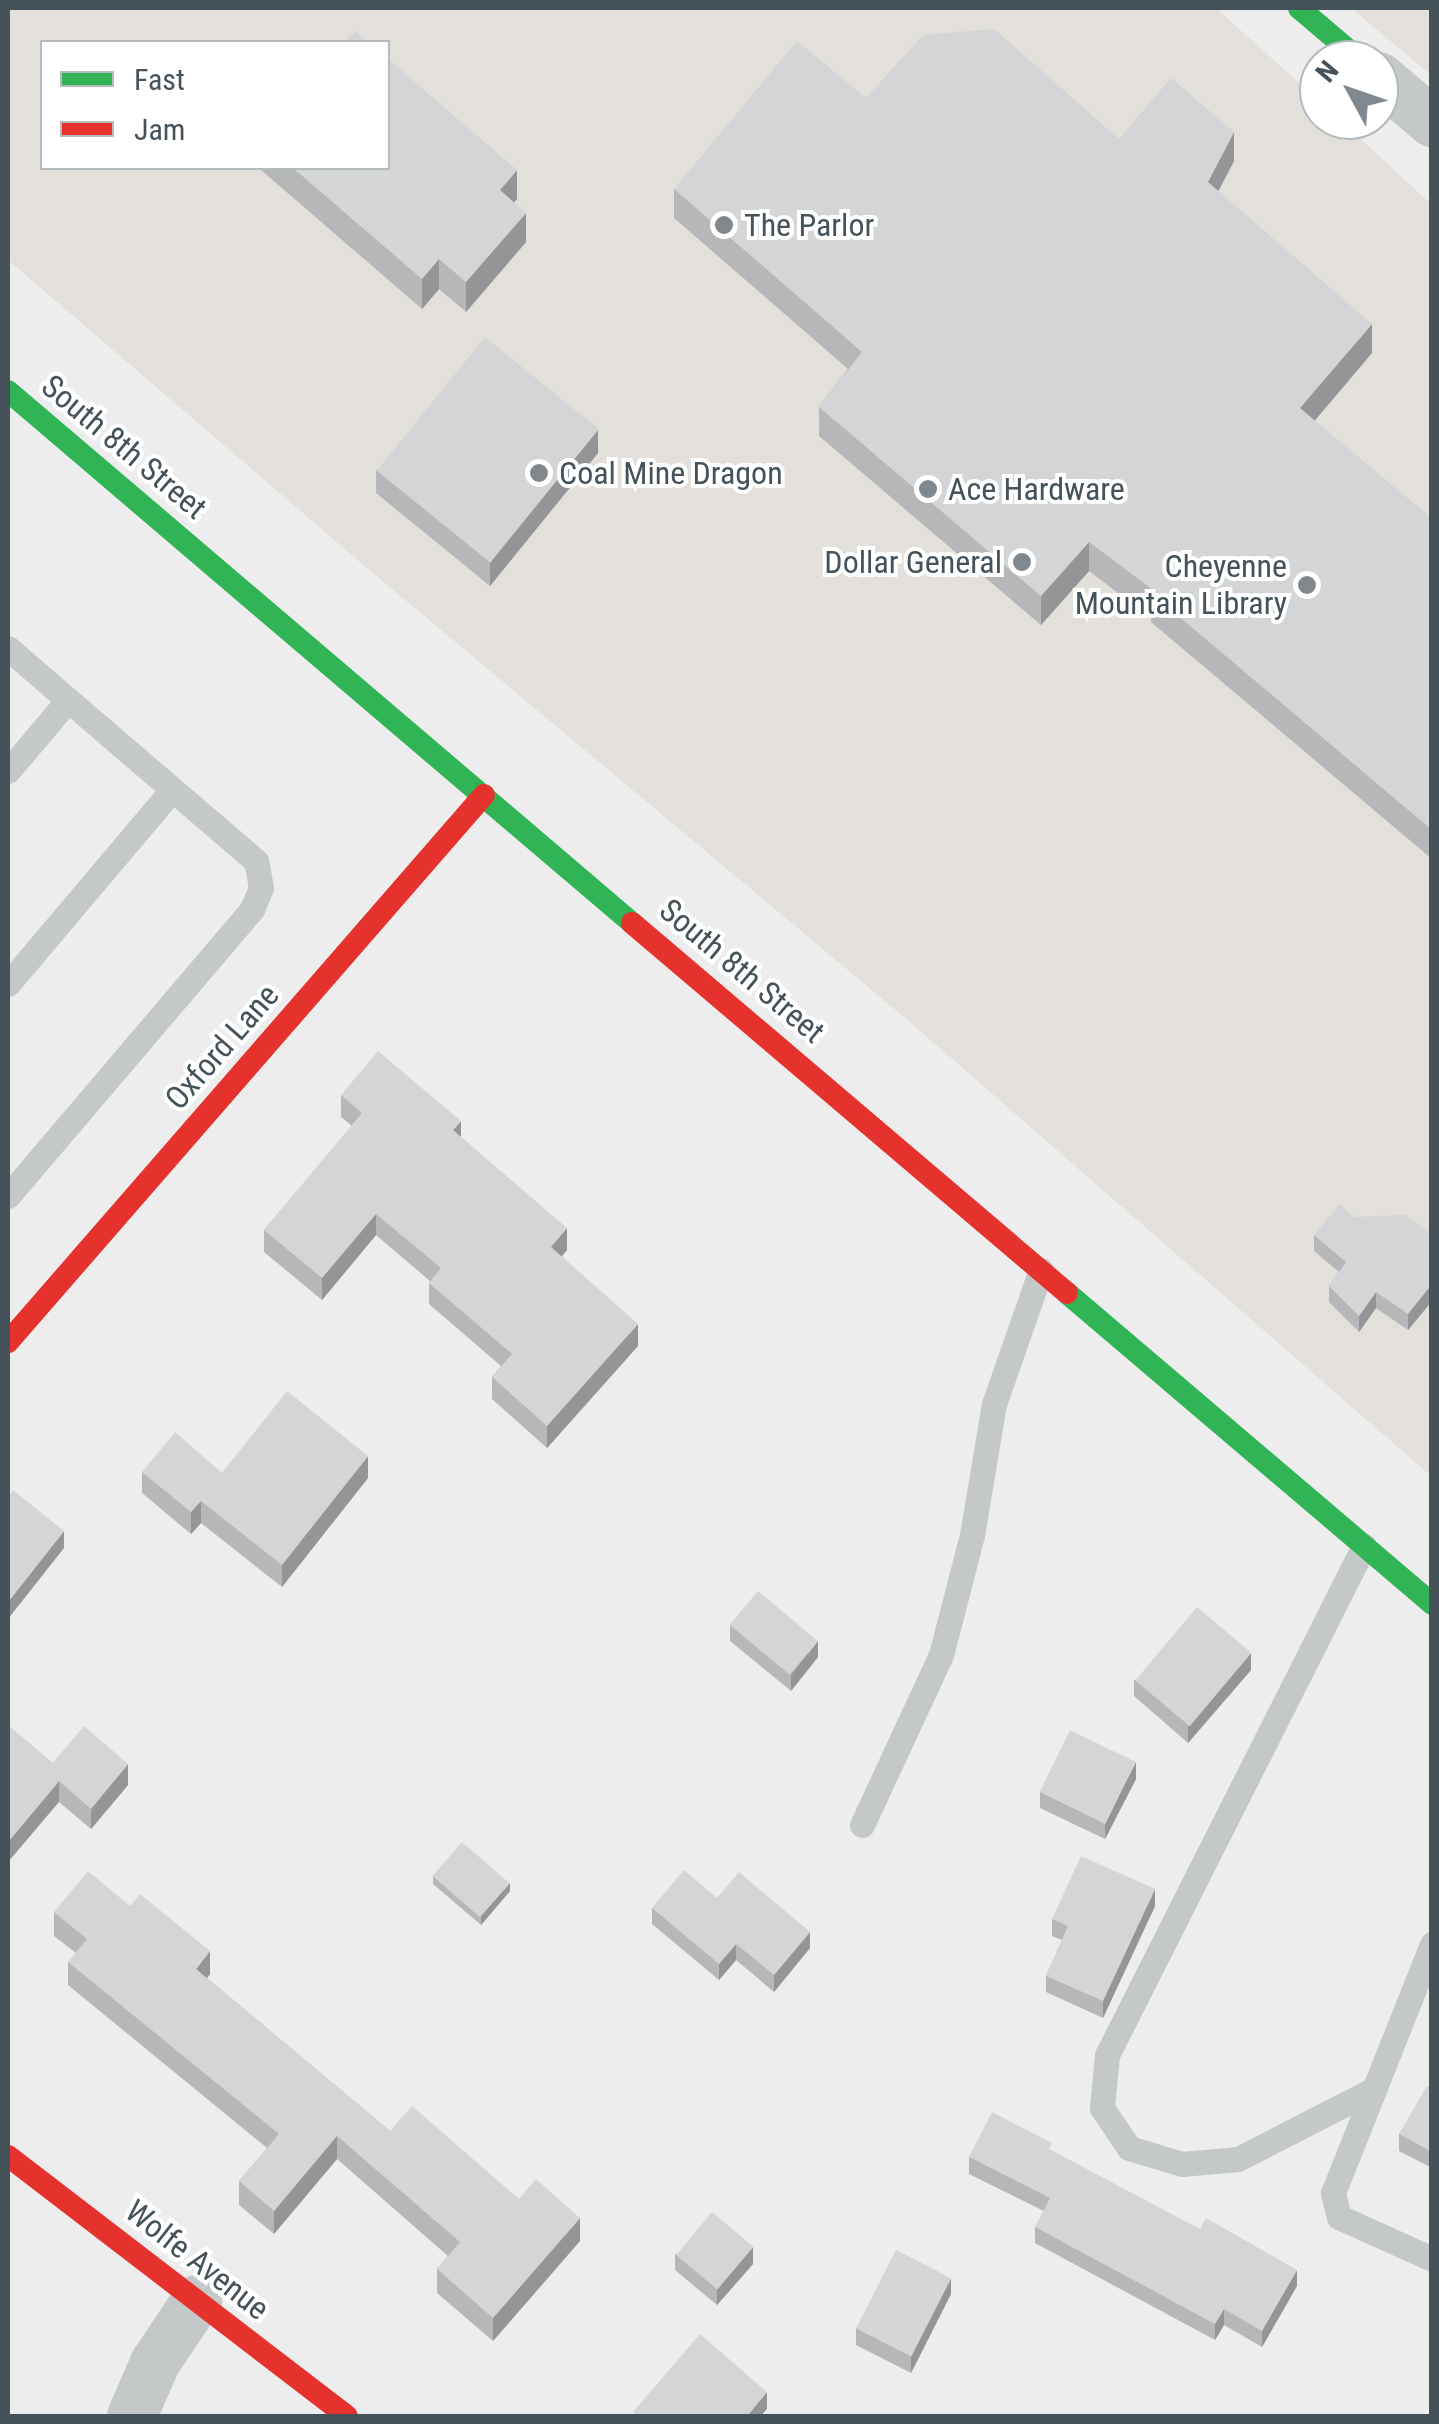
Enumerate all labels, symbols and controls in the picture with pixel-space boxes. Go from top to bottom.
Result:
legend [40,40,390,170]
north arrow [1299,40,1399,140]
text: N [1309,55,1345,89]
text: Fast [134,62,185,97]
text: Jam [134,112,185,147]
place label: The Parlor [744,206,874,244]
marker: The Parlor [713,214,735,236]
street label: South 8th Street [34,367,214,527]
place label: Coal Mine Dragon [559,454,783,492]
marker: Coal Mine Dragon [528,462,550,484]
place label: Ace Hardware [948,470,1125,508]
marker: Ace Hardware [917,478,939,500]
place label: Dollar General [824,543,1002,581]
place label: Cheyenne Mountain Library [1075,548,1287,623]
marker: Dollar General [1011,551,1033,573]
marker: Cheyenne Mountain Library [1296,574,1318,596]
street label: South 8th Street [652,891,832,1051]
street label: Oxford Lane [157,977,287,1117]
street label: Wolfe Avenue [118,2192,276,2328]

